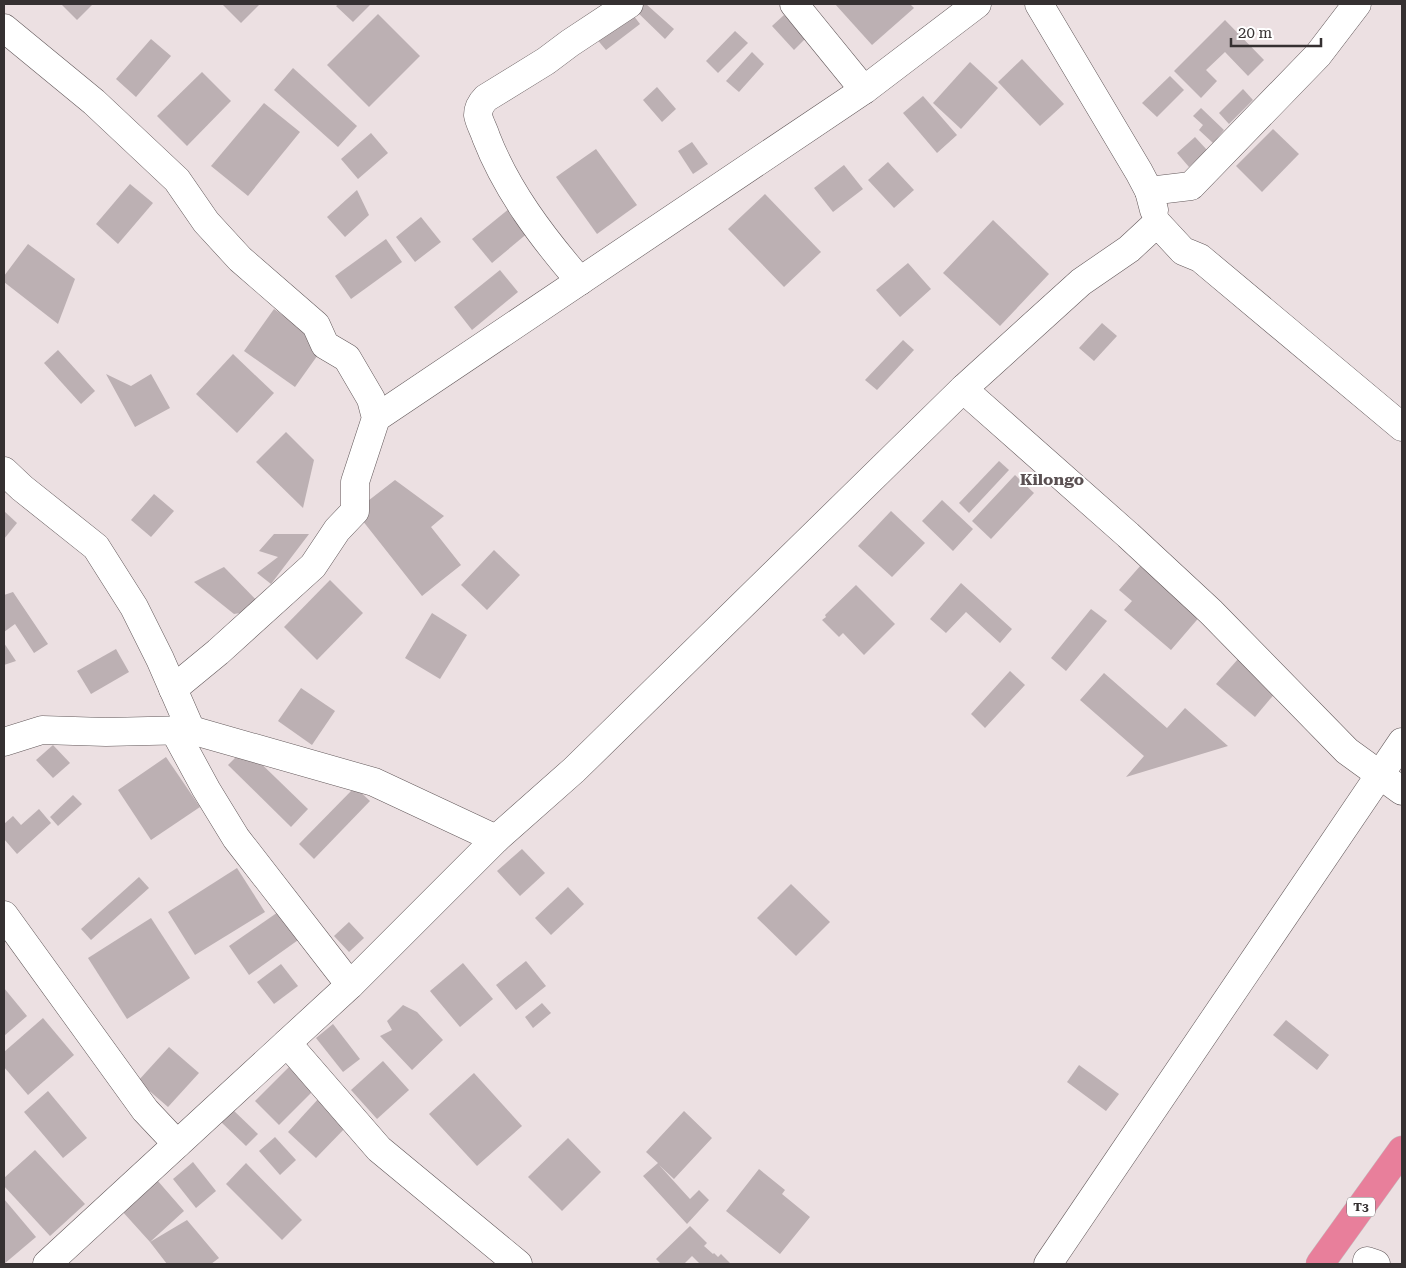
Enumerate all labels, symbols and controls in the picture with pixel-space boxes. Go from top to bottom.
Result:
scale bar [1231,15,1321,47]
text: 20 m [1238,24,1273,42]
district label: Kilongo [1020,470,1084,489]
road number: T3 [1347,1198,1375,1216]

